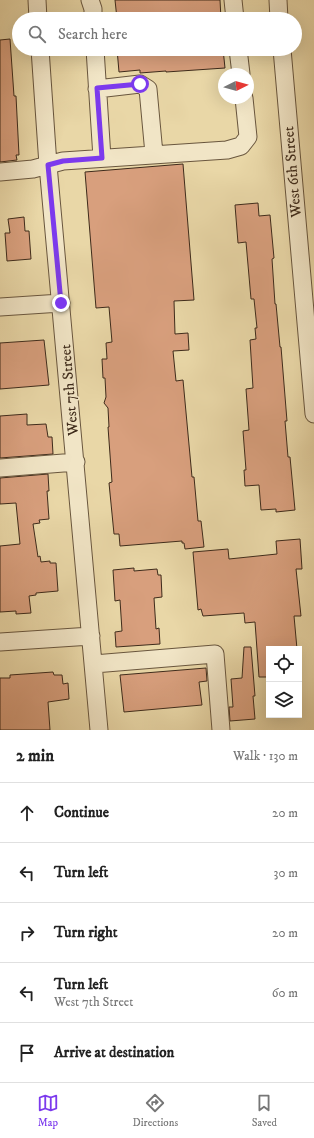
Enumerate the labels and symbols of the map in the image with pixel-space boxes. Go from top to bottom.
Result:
north arrow [218,68,254,104]
route start [131,75,149,93]
street label: West 6th Street [279,125,306,219]
route end [52,294,70,312]
street label: West 7th Street [56,343,83,437]

